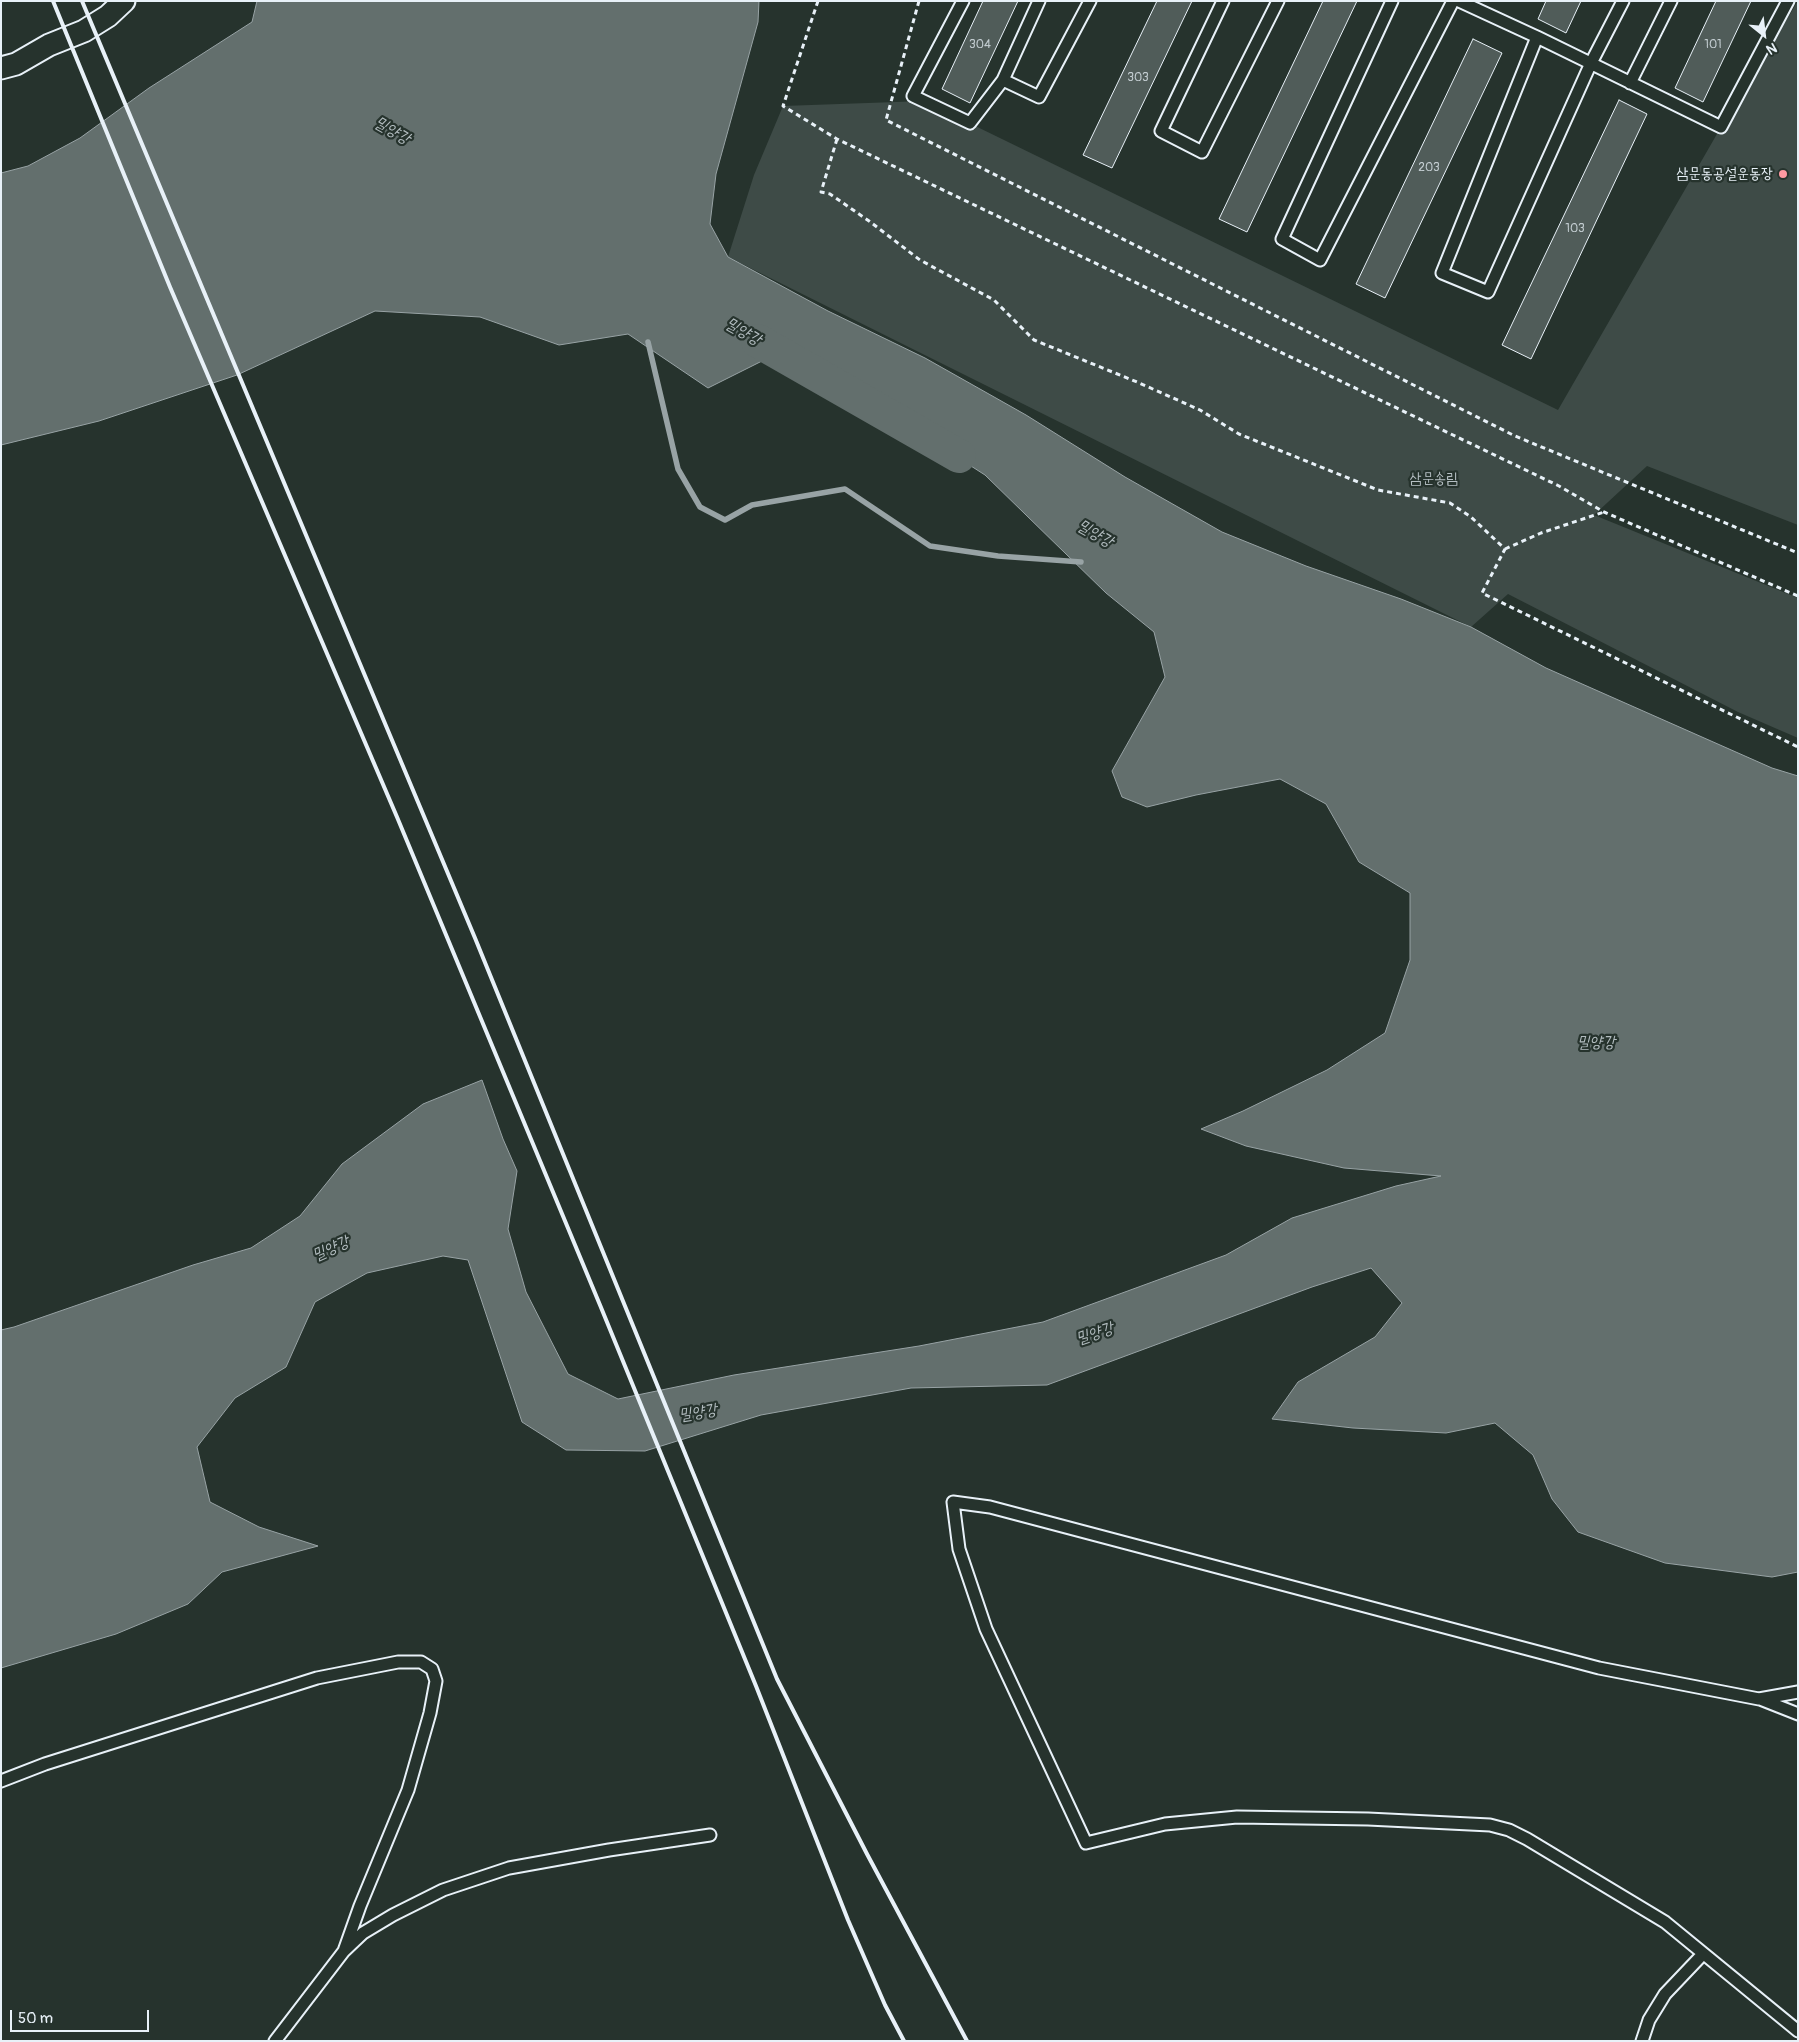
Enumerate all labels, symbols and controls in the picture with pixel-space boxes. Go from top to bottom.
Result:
north arrow [1739,10,1789,60]
house number: 304 [969,38,991,52]
house number: 101 [1704,38,1722,52]
text: N [1763,39,1780,58]
house number: 303 [1127,71,1149,85]
water label: 밀양강 [370,113,414,149]
house number: 203 [1418,161,1440,175]
place label: 삼문동공설운동장 [1676,165,1773,183]
marker: 삼문동공설운동장 [1777,168,1789,180]
house number: 103 [1565,222,1585,236]
water label: 밀양강 [721,314,765,350]
park label: 삼문송림 [1410,470,1458,488]
water label: 밀양강 [1073,516,1117,552]
water label: 밀양강 [1577,1033,1615,1053]
water label: 밀양강 [309,1232,353,1266]
water label: 밀양강 [1074,1319,1116,1349]
water label: 밀양강 [677,1400,719,1426]
scale bar [12,2000,151,2032]
text: 50 m [18,2009,53,2028]

